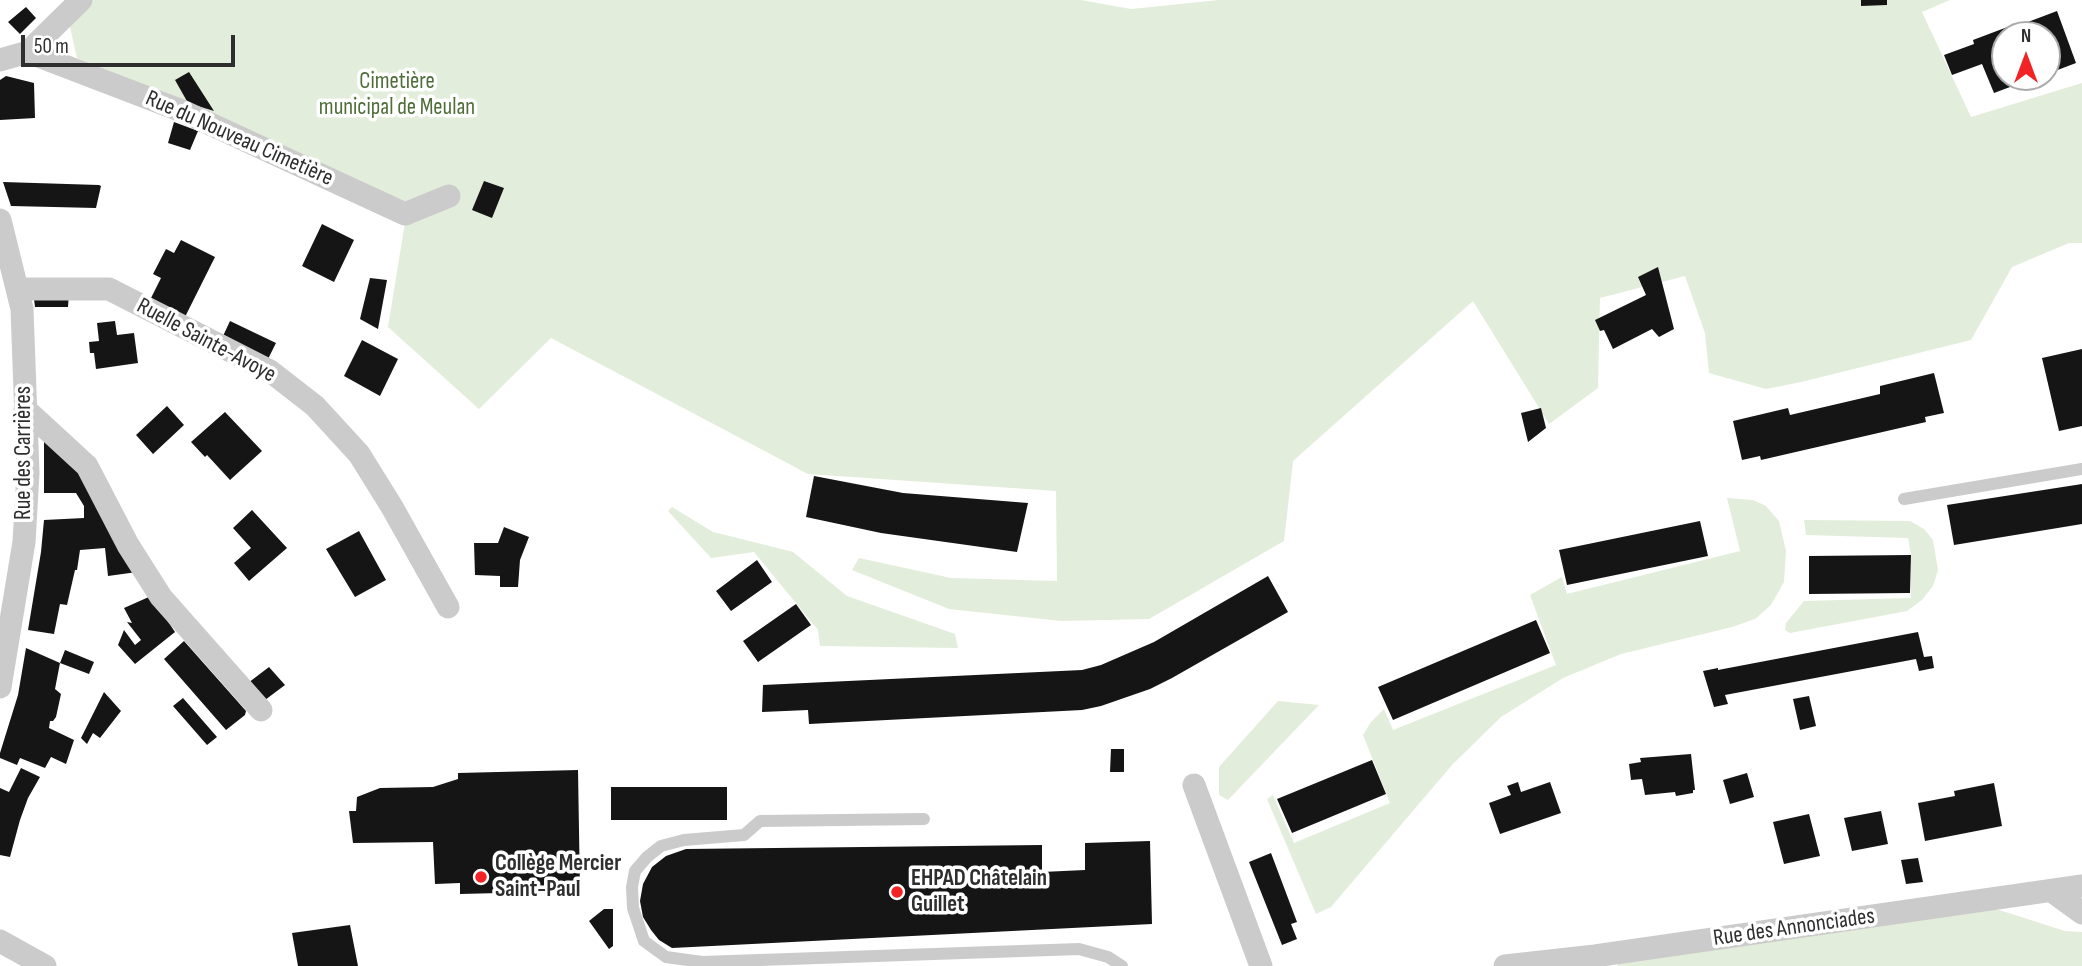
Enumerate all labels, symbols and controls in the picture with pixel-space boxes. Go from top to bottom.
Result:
scale bar [24,21,238,65]
north arrow [1991,21,2061,91]
text: N [2021,25,2031,48]
text: 50 m [34,34,69,59]
park label: Cimetière municipal de Meulan [319,68,475,122]
street label: Rue du Nouveau Cimetière [141,85,337,193]
street label: Ruelle Sainte-Avoye [132,293,280,389]
street label: Rue des Carrières [10,386,38,520]
place label: Collège Mercier Saint-Paul [495,850,621,904]
place label: EHPAD Châtelain Guillet [911,865,1047,919]
marker: Collège Mercier Saint-Paul [473,869,489,885]
marker: EHPAD Châtelain Guillet [889,884,905,900]
street label: Rue des Annonciades [1712,903,1876,953]

